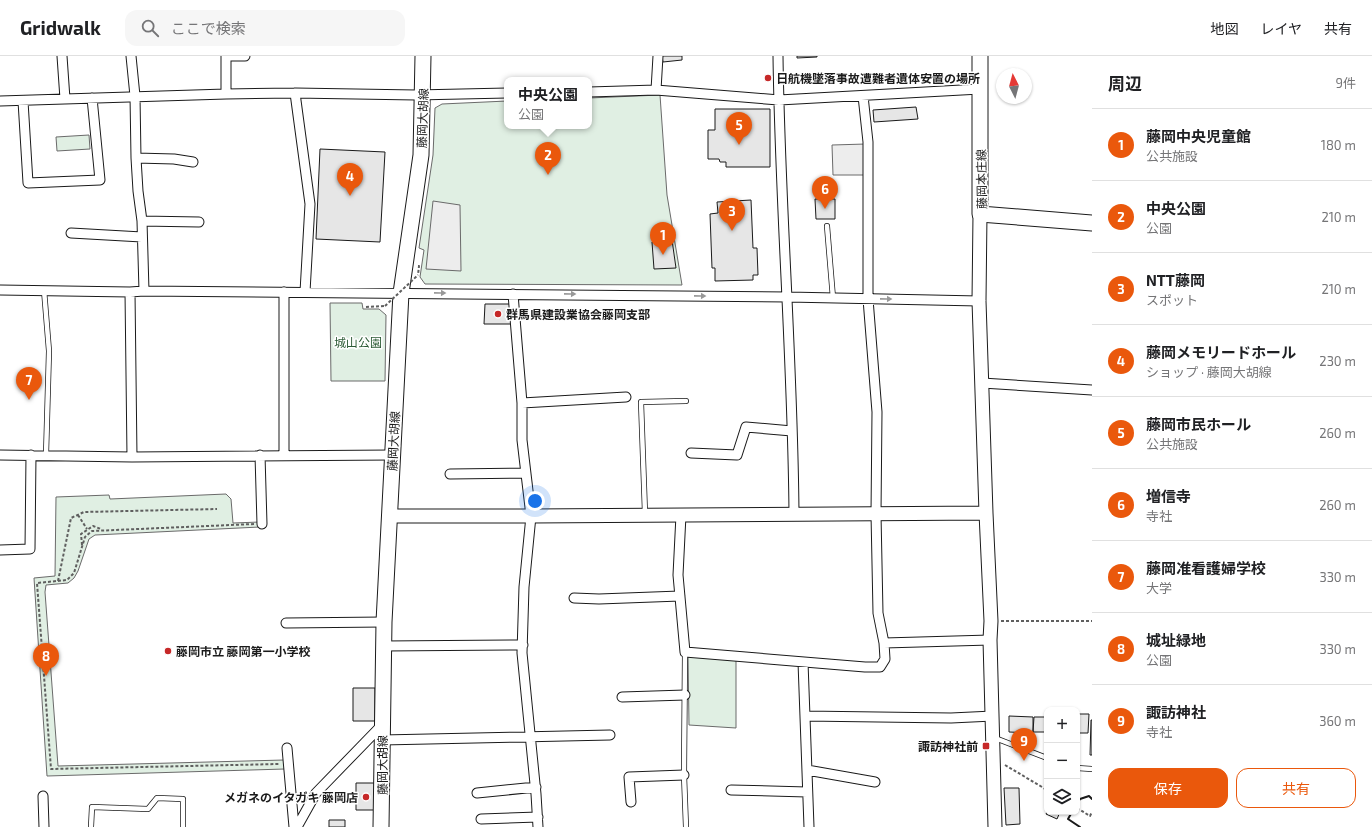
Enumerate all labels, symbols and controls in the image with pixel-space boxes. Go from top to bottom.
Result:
search box [125,10,405,46]
text: Gridwalk [20,16,101,39]
icon: search [139,17,161,39]
text: ここで検索 [171,19,246,37]
text: 地図 [1210,20,1238,37]
text: レイヤ [1260,20,1302,37]
text: 共有 [1324,20,1352,37]
north arrow [996,68,1032,104]
place label: 日航機墜落事故遭難者遺体安置の場所 [776,71,980,85]
marker: 日航機墜落事故遭難者遺体安置の場所 [763,73,773,83]
text: 周辺 [1108,73,1142,93]
text: 9件 [1336,75,1356,91]
popup [504,77,592,129]
text: 中央公園 [518,85,578,103]
street label: 藤岡大胡線 [414,88,430,148]
text: 公園 [518,106,544,122]
pin: 5 [726,112,752,145]
text: 藤岡中央児童館 [1146,127,1251,145]
text: 1 [1118,137,1124,153]
text: 180 m [1321,137,1356,153]
pin: 2 [535,142,561,175]
text: 公共施設 [1146,148,1198,164]
street label: 藤岡本庄線 [973,149,989,209]
pin: 4 [337,163,363,196]
pin: 6 [812,176,838,209]
pin: 3 [719,198,745,231]
text: 中央公園 [1146,199,1206,217]
text: 2 [1117,209,1125,225]
text: 210 m [1321,209,1356,225]
text: 公園 [1146,220,1172,236]
pin: 1 [650,222,676,255]
text: NTT藤岡 [1146,271,1205,289]
text: 3 [1117,281,1125,297]
text: 210 m [1321,281,1356,297]
one-way arrow [434,290,447,296]
one-way arrow [564,291,576,298]
text: スポット [1146,292,1198,308]
one-way arrow [694,293,707,299]
one-way arrow [880,296,893,302]
place label: 群馬県建設業協会藤岡支部 [506,307,650,321]
marker: 群馬県建設業協会藤岡支部 [493,309,503,319]
park label: 城山公園 [334,335,382,349]
text: 藤岡メモリードホール [1146,343,1296,361]
text: 4 [1117,353,1125,369]
text: 230 m [1319,353,1356,369]
text: ショップ · 藤岡大胡線 [1146,364,1272,380]
pin: 7 [16,367,42,400]
street label: 藤岡大胡線 [384,411,402,471]
text: 藤岡市民ホール [1146,415,1251,433]
text: 5 [1117,425,1125,441]
text: 260 m [1319,425,1356,441]
text: 公共施設 [1146,436,1198,452]
text: 増信寺 [1146,487,1191,505]
your location [525,491,545,511]
text: 6 [1117,497,1125,513]
text: 260 m [1319,497,1356,513]
text: 寺社 [1146,508,1172,524]
text: 藤岡准看護婦学校 [1146,559,1266,577]
text: 7 [1118,569,1124,585]
text: 330 m [1319,569,1356,585]
text: 大学 [1146,580,1172,596]
text: 城址緑地 [1146,631,1206,649]
text: 8 [1117,641,1125,657]
text: 330 m [1319,641,1356,657]
pin: 8 [33,643,59,676]
place label: 藤岡市立 藤岡第一小学校 [176,644,311,658]
marker: 藤岡市立 藤岡第一小学校 [163,646,173,656]
text: 公園 [1146,652,1172,668]
text: 諏訪神社 [1146,703,1206,721]
map controls [1044,707,1080,815]
button: + [1044,707,1080,743]
text: 9 [1117,713,1125,729]
text: 360 m [1319,713,1356,729]
text: 寺社 [1146,724,1172,740]
pin: 9 [1011,728,1037,761]
street label: 藤岡大胡線 [375,735,389,795]
place label: 諏訪神社前 [918,739,978,753]
marker: 諏訪神社前 [981,741,991,751]
button: − [1044,743,1080,779]
button: 保存 [1108,768,1228,808]
button: 共有 [1236,768,1356,808]
button: layers [1044,779,1080,815]
place label: メガネのイタガキ 藤岡店 [224,790,358,804]
marker: メガネのイタガキ 藤岡店 [361,792,371,802]

